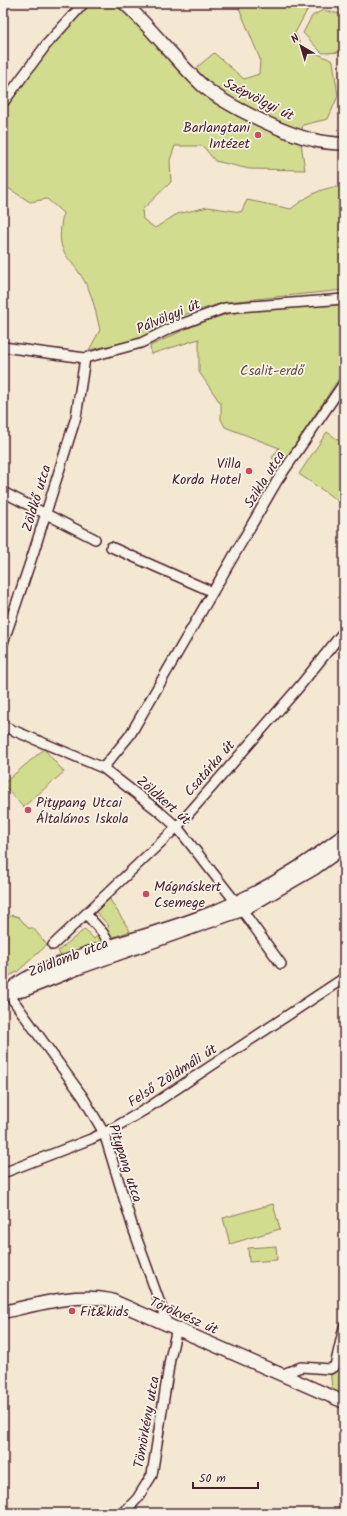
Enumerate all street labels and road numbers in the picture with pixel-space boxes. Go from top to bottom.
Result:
street label: Szépvölgyi út [220,73,298,127]
street label: Pálvölgyi út [133,293,204,340]
street label: Szikla utca [239,447,291,513]
street label: Zöldkő utca [16,462,58,534]
street label: Csatárka út [179,735,241,802]
street label: Zöldkert út [131,771,196,831]
street label: Zöldlomb utca [25,933,112,983]
street label: Felső Zöldmáli út [124,1038,222,1113]
street label: Pitypang utca [102,1121,148,1205]
street label: Törökvész út [146,1291,222,1341]
street label: Tömörkény utca [128,1374,166,1470]

